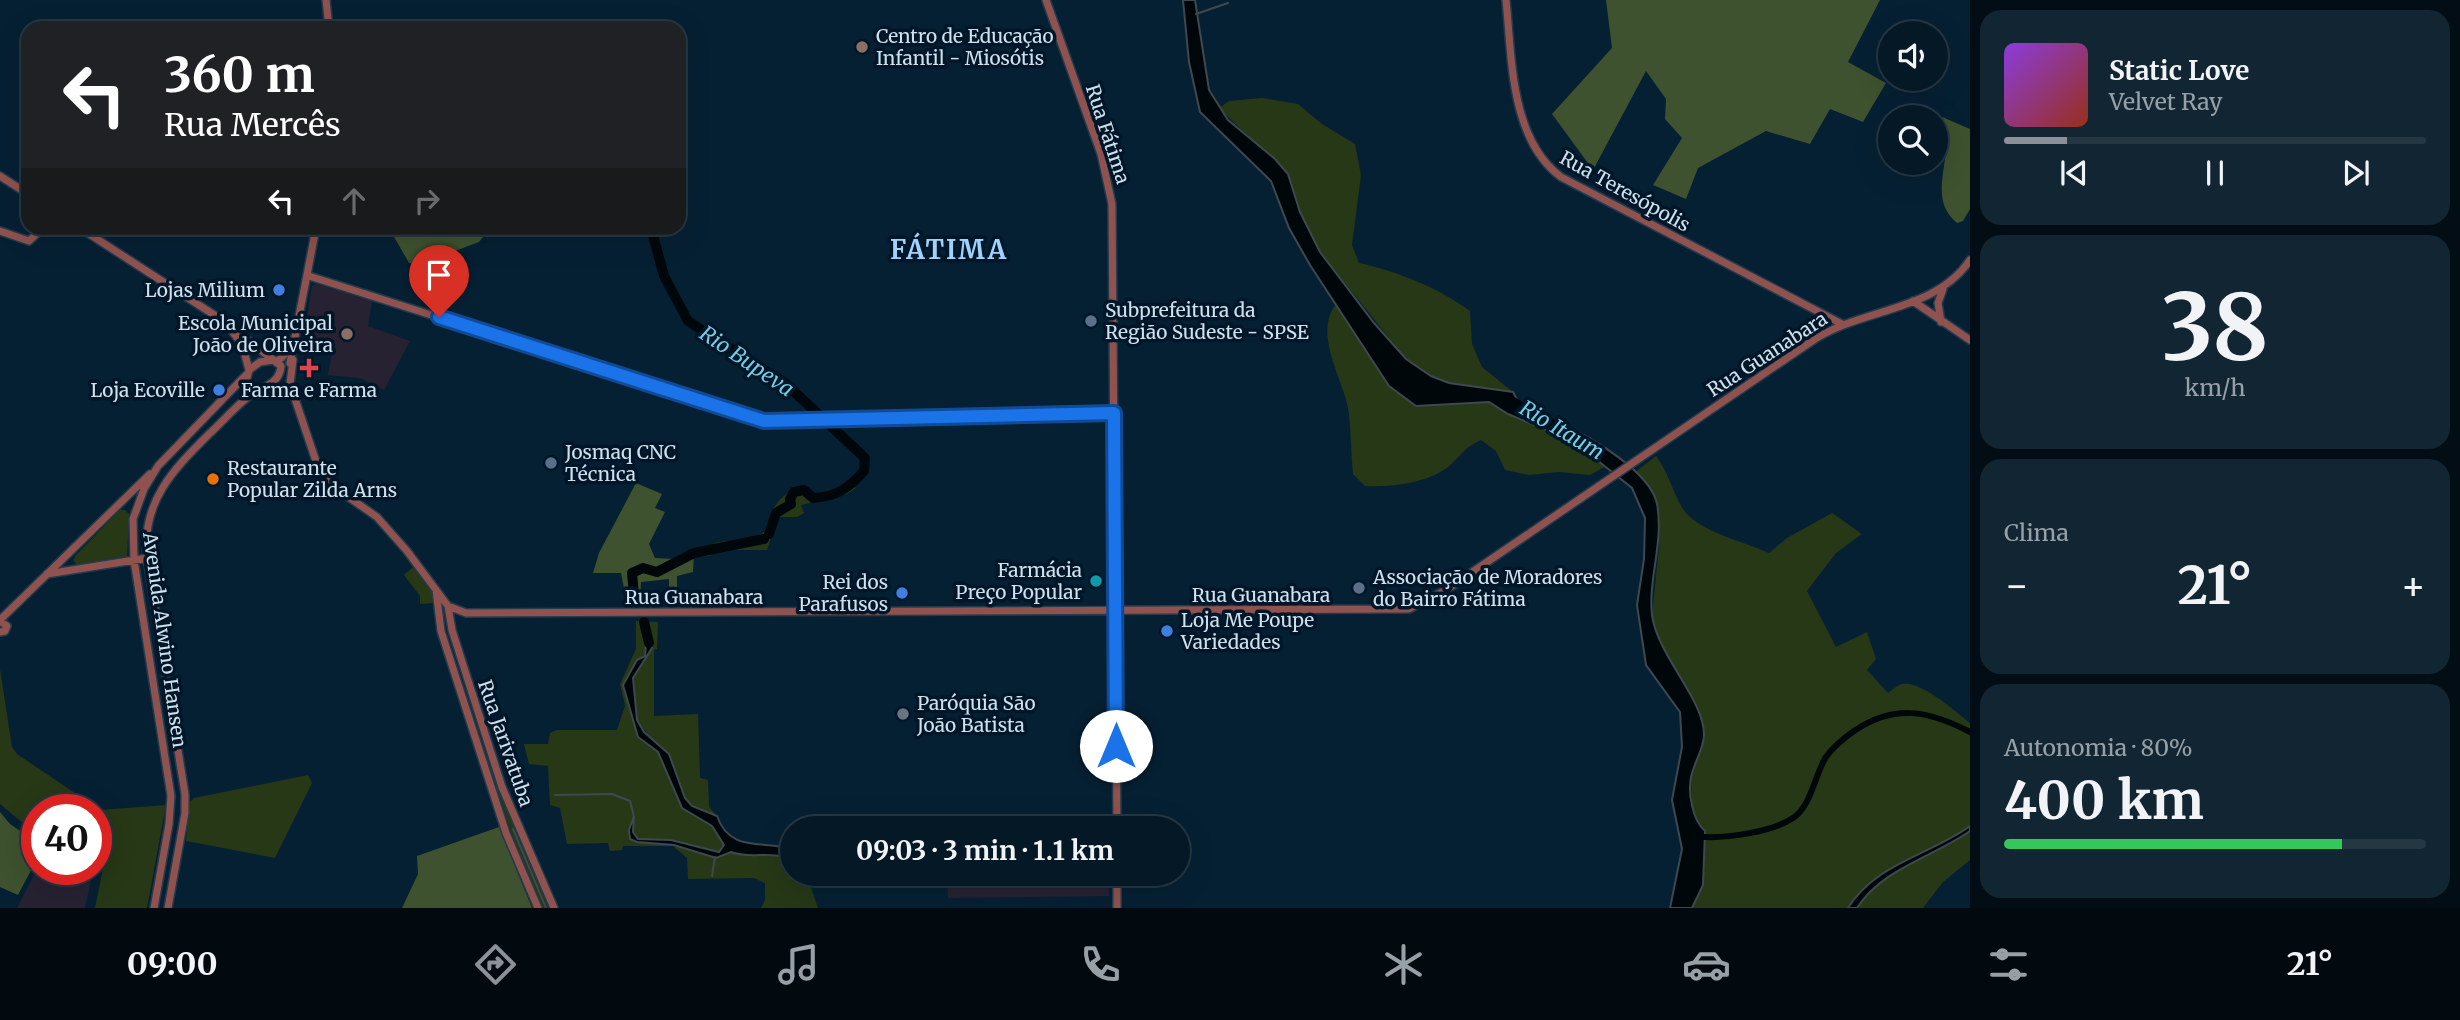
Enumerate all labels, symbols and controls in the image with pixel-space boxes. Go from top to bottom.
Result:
map controls [1878,21,1948,175]
button: sound [1878,21,1948,91]
place label: Centro de Educação Infantil - Miosótis [876,24,1054,70]
marker: Centro de Educação Infantil - Miosótis [854,39,870,55]
text: 360 m [164,44,315,105]
icon: left [49,49,140,140]
text: Static Love [2109,54,2249,87]
street label: Rua Fátima [1081,81,1135,187]
text: Velvet Ray [2109,87,2222,116]
text: Rua Mercês [164,105,341,145]
button: search [1878,105,1948,175]
street label: Rua Teresópolis [1556,145,1694,237]
icon: previous [2055,154,2093,192]
icon: pause [2196,154,2234,192]
icon: next [2337,154,2375,192]
icon: left [262,182,300,220]
icon: ahead [335,182,373,220]
icon: right [408,182,446,220]
district label: FÁTIMA [890,232,1008,266]
pin [409,245,469,317]
icon: arrive [420,256,458,294]
text: 38 [2161,270,2269,385]
place label: Lojas Milium [145,278,265,302]
marker: Lojas Milium [271,282,287,298]
place label: Subprefeitura da Região Sudeste - SPSE [1105,298,1309,344]
street label: Rua Guanabara [1702,306,1832,402]
place label: Escola Municipal João de Oliveira [178,311,333,357]
marker: Subprefeitura da Região Sudeste - SPSE [1083,313,1099,329]
water label: Rio Bupeva [695,320,799,402]
marker: Escola Municipal João de Oliveira [339,326,355,342]
marker: Farma e Farma [301,360,317,376]
text: km/h [2185,373,2245,402]
place label: Loja Ecoville [90,378,205,402]
place label: Farma e Farma [241,378,377,402]
marker: Loja Ecoville [211,382,227,398]
water label: Rio Itaum [1515,394,1609,466]
place label: Josmaq CNC Técnica [564,440,676,486]
marker: Josmaq CNC Técnica [543,455,559,471]
place label: Restaurante Popular Zilda Arns [227,456,397,502]
marker: Restaurante Popular Zilda Arns [205,471,221,487]
text: Clima [2004,518,2069,547]
street label: Avenida Alwino Hansen [138,530,192,750]
text: 21° [2177,553,2253,618]
place label: Farmácia Preço Popular [955,558,1082,604]
text: − [2004,562,2029,609]
text: + [2401,562,2426,609]
place label: Associação de Moradores do Bairro Fátima [1372,565,1602,611]
place label: Rei dos Parafusos [799,570,888,616]
marker: Farmácia Preço Popular [1088,573,1104,589]
marker: Associação de Moradores do Bairro Fátima [1351,580,1367,596]
street label: Rua Guanabara [1192,583,1330,607]
street label: Rua Guanabara [625,585,763,609]
marker: Rei dos Parafusos [894,585,910,601]
place label: Loja Me Poupe Variedades [1180,608,1314,654]
marker: Loja Me Poupe Variedades [1159,623,1175,639]
street label: Rua Jarivatuba [473,677,539,809]
place label: Paróquia São João Batista [916,691,1036,737]
marker: Paróquia São João Batista [895,706,911,722]
position arrow [1079,709,1153,783]
text: Autonomia · 80% [2004,733,2193,762]
text: 400 km [2004,768,2204,833]
speed limit sign: 40 [21,794,112,885]
text: 09:03 · 3 min · 1.1 km [856,834,1114,867]
icon: directions [471,940,520,989]
icon: music [774,940,823,989]
icon: phone [1076,940,1125,989]
icon: climate [1379,940,1428,989]
icon: car [1682,940,1731,989]
icon: filters [1984,940,2033,989]
text: 09:00 [127,944,218,984]
text: 21° [2287,944,2333,984]

